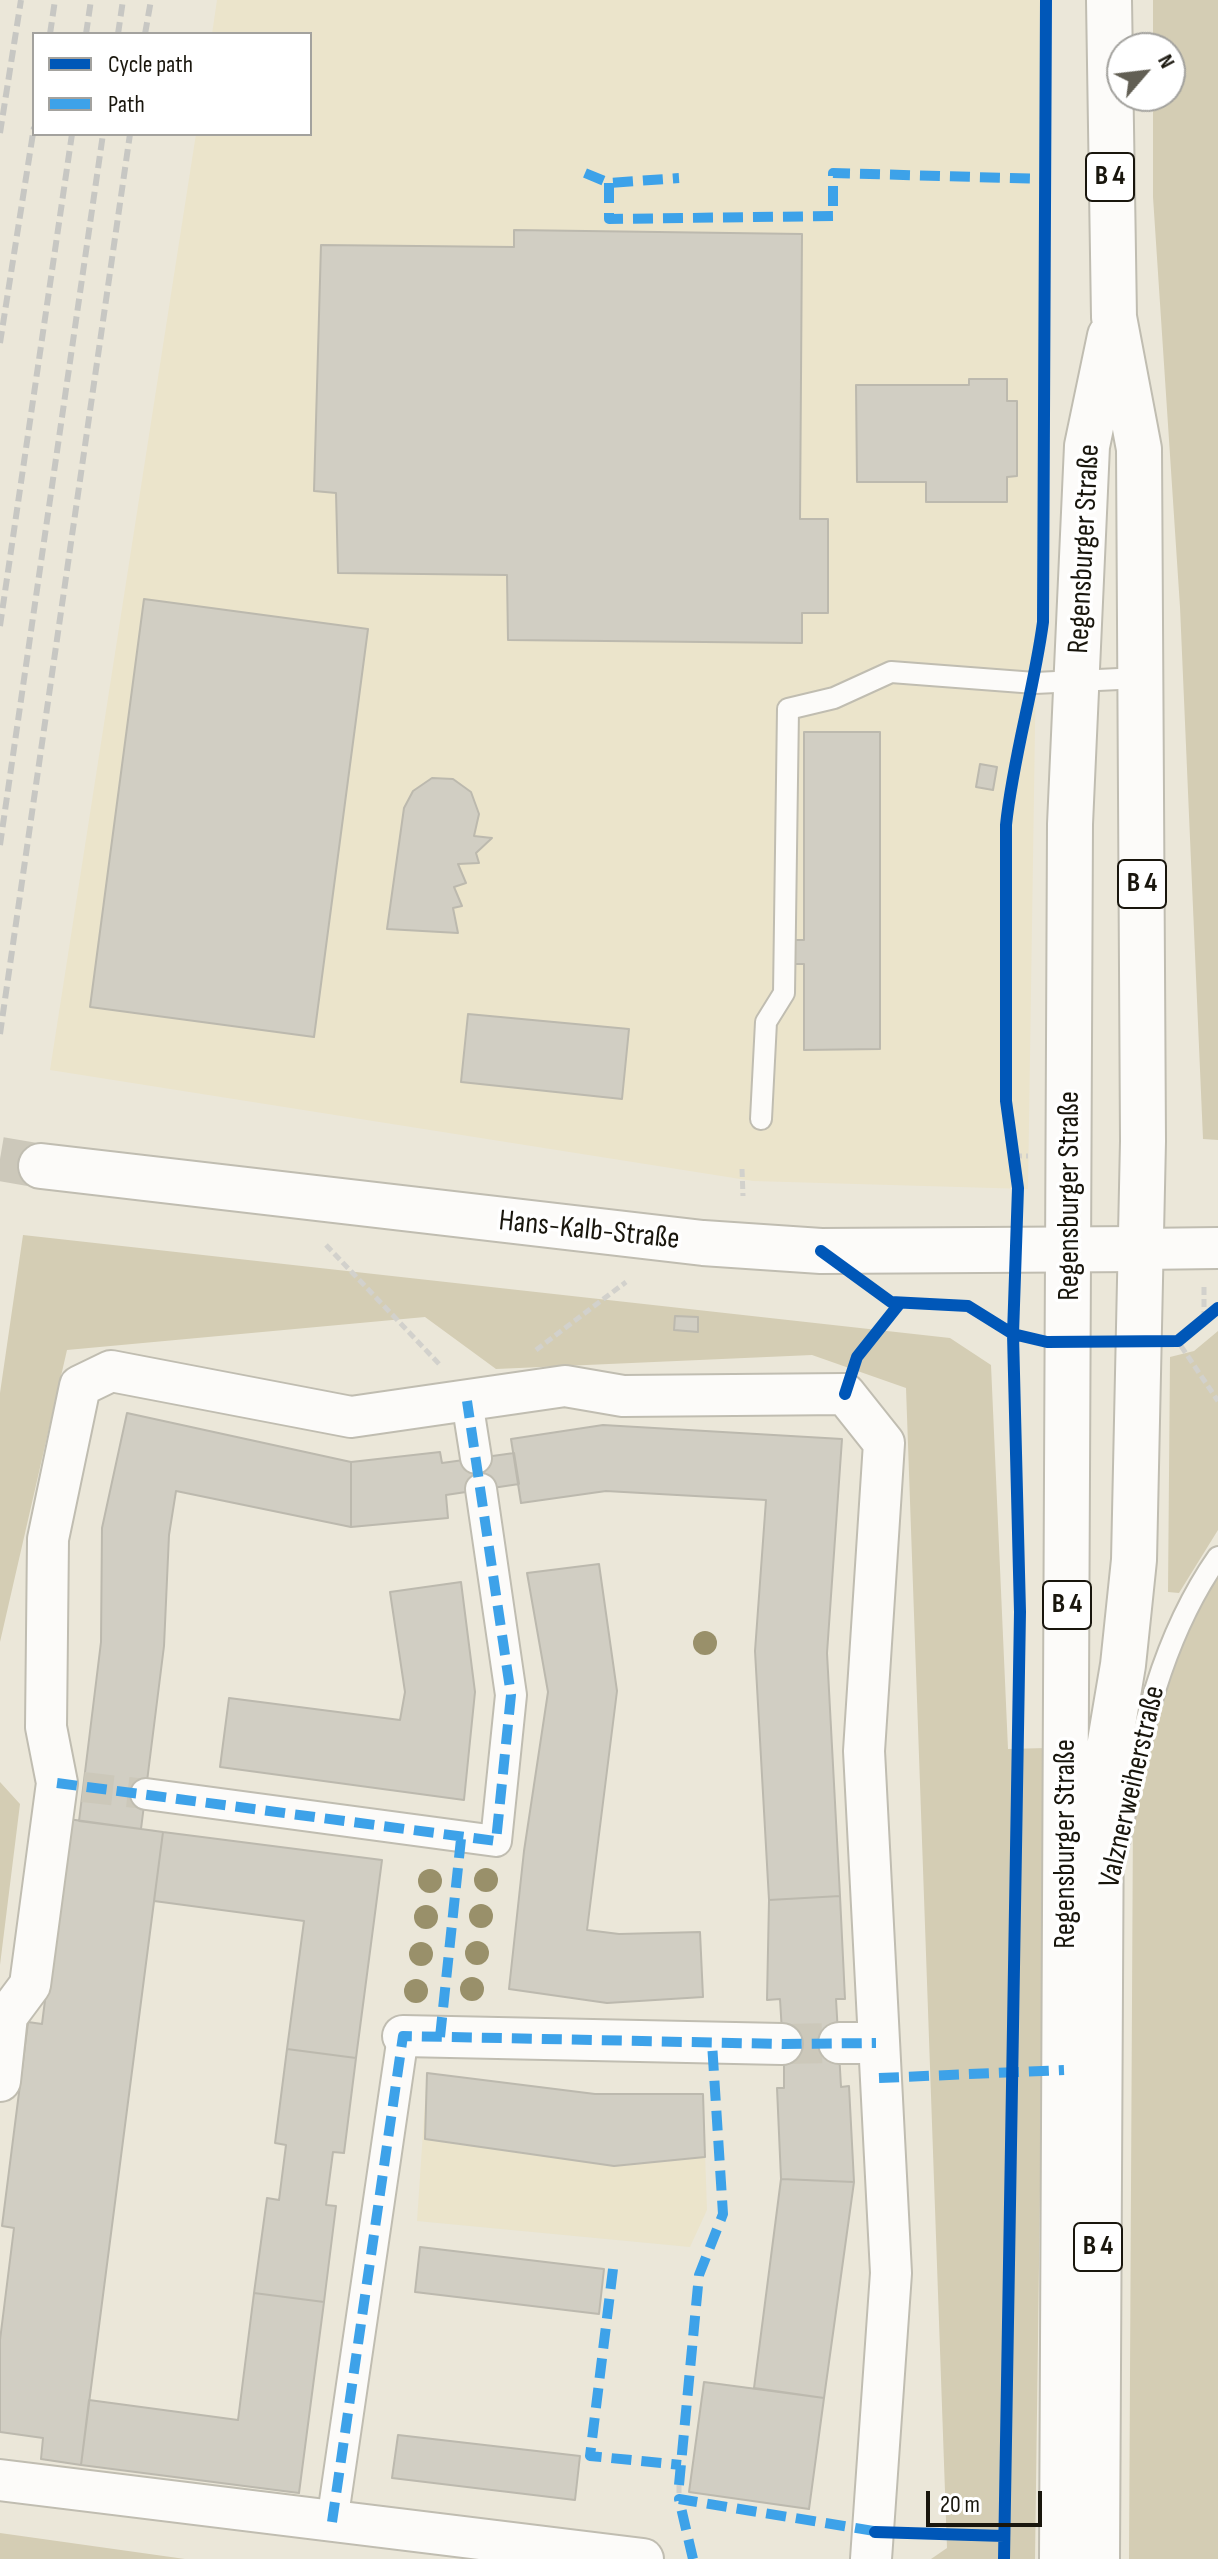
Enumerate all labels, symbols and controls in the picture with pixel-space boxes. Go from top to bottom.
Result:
legend [32,32,312,136]
north arrow [1106,32,1186,112]
text: Cycle path [108,50,193,79]
text: N [1151,50,1181,73]
text: Path [108,90,145,119]
road number: B 4 [1086,153,1134,201]
street label: Regensburger Straße [1062,443,1108,655]
road number: B 4 [1118,860,1166,908]
street label: Regensburger Straße [1052,1091,1088,1301]
street label: Hans-Kalb-Straße [497,1204,681,1258]
road number: B 4 [1043,1581,1091,1629]
street label: Valznerweiherstraße [1092,1683,1174,1891]
street label: Regensburger Straße [1048,1739,1084,1949]
road number: B 4 [1074,2223,1122,2271]
scale bar [930,2475,1046,2525]
text: 20 m [940,2490,980,2519]

